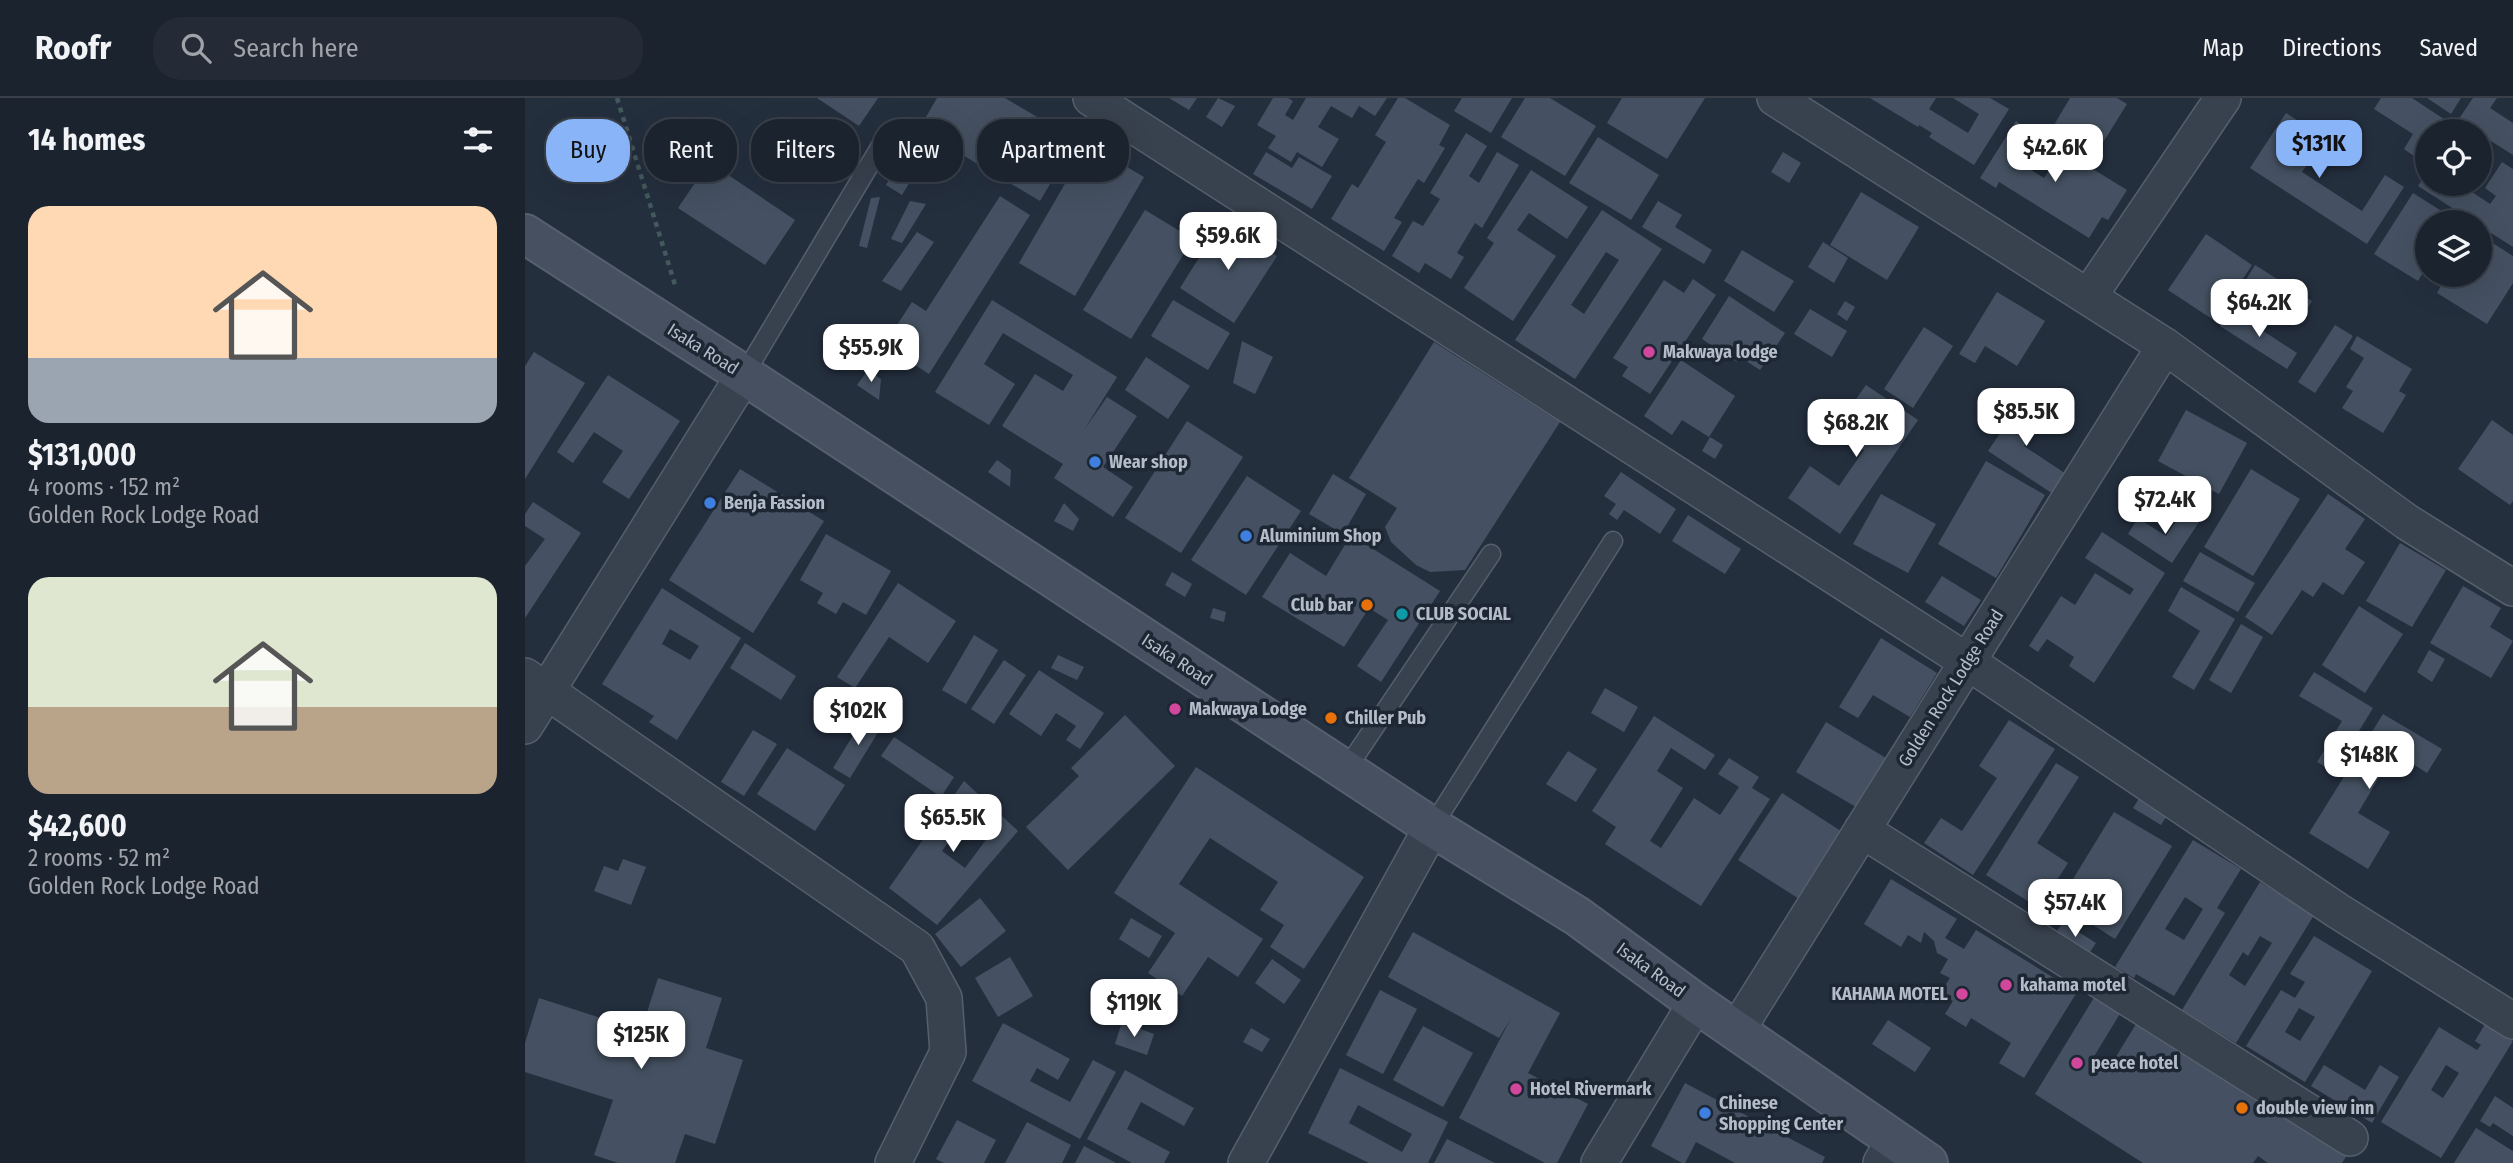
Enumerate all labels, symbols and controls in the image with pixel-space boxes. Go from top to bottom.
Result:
search box [153,17,643,80]
text: Roofr [35,28,111,68]
icon: search [177,29,215,67]
text: Search here [233,33,359,64]
text: Map [2203,34,2244,62]
text: Directions [2282,34,2381,62]
text: Saved [2419,34,2478,62]
chip: Buy [546,119,630,182]
chip: Rent [644,119,737,182]
chip: Filters [751,119,859,182]
chip: New [873,119,963,182]
chip: Apartment [977,119,1129,182]
map controls [2415,119,2492,287]
button: locate [2415,119,2492,196]
pin: $131K [2270,120,2368,180]
icon: filters [459,121,497,159]
text: 14 homes [28,122,145,158]
pin: $42.6K [1998,125,2112,184]
text: $131K [2292,129,2346,157]
text: $42.6K [2023,133,2087,161]
button: layers [2415,210,2492,287]
pin: $59.6K [1171,212,1285,272]
text: $59.6K [1196,221,1260,249]
icon: home [200,252,326,378]
pin: $64.2K [2202,280,2316,339]
text: $64.2K [2227,288,2291,316]
street label: Isaka Road [663,319,743,379]
pin: $55.9K [814,324,928,384]
text: $55.9K [839,333,903,361]
place label: Makwaya lodge [1663,341,1778,363]
marker: Makwaya lodge [1641,344,1657,360]
pin: $85.5K [1969,388,2083,448]
text: $85.5K [1993,397,2059,425]
pin: $68.2K [1799,400,1913,459]
text: $68.2K [1824,408,1888,436]
text: $131,000 [28,437,136,473]
place label: Wear shop [1109,451,1188,473]
marker: Wear shop [1087,454,1103,470]
text: 4 rooms · 152 m² [28,473,180,501]
pin: $72.4K [2108,476,2222,536]
text: $72.4K [2134,485,2196,513]
place label: Benja Fassion [724,492,825,514]
marker: Benja Fassion [702,495,718,511]
text: Golden Rock Lodge Road [28,501,260,529]
place label: Aluminium Shop [1259,525,1382,547]
marker: Aluminium Shop [1238,528,1254,544]
place label: Club bar [1291,594,1353,616]
marker: Club bar [1359,597,1375,613]
place label: CLUB SOCIAL [1416,603,1512,625]
street label: Golden Rock Lodge Road [1894,605,2008,771]
marker: CLUB SOCIAL [1394,606,1410,622]
icon: home [200,623,326,749]
street label: Isaka Road [1138,629,1216,691]
pin: $102K [809,688,907,747]
text: $102K [830,696,886,724]
place label: Makwaya Lodge [1189,698,1307,720]
marker: Makwaya Lodge [1167,701,1183,717]
place label: Chiller Pub [1345,707,1426,729]
marker: Chiller Pub [1323,710,1339,726]
pin: $148K [2320,732,2418,791]
text: $148K [2340,740,2398,768]
pin: $65.5K [896,794,1010,854]
text: $65.5K [921,803,985,831]
text: $42,600 [28,808,127,844]
text: 2 rooms · 52 m² [28,844,170,872]
text: Golden Rock Lodge Road [28,872,260,900]
pin: $57.4K [2018,880,2132,939]
text: $57.4K [2044,888,2106,916]
street label: Isaka Road [1612,938,1690,1002]
place label: kahama motel [2020,974,2126,996]
marker: kahama motel [1998,977,2014,993]
pin: $119K [1085,979,1183,1039]
place label: KAHAMA MOTEL [1831,983,1949,1005]
marker: KAHAMA MOTEL [1954,986,1970,1002]
text: $119K [1107,988,1161,1016]
pin: $125K [592,1012,690,1071]
text: $125K [613,1020,669,1048]
place label: peace hotel [2091,1052,2178,1074]
marker: peace hotel [2069,1055,2085,1071]
place label: Hotel Rivermark [1530,1078,1652,1100]
marker: Hotel Rivermark [1508,1081,1524,1097]
place label: Chinese Shopping Center [1719,1092,1843,1135]
place label: double view inn [2256,1097,2374,1119]
marker: double view inn [2234,1100,2250,1116]
marker: Chinese Shopping Center [1697,1105,1713,1121]

